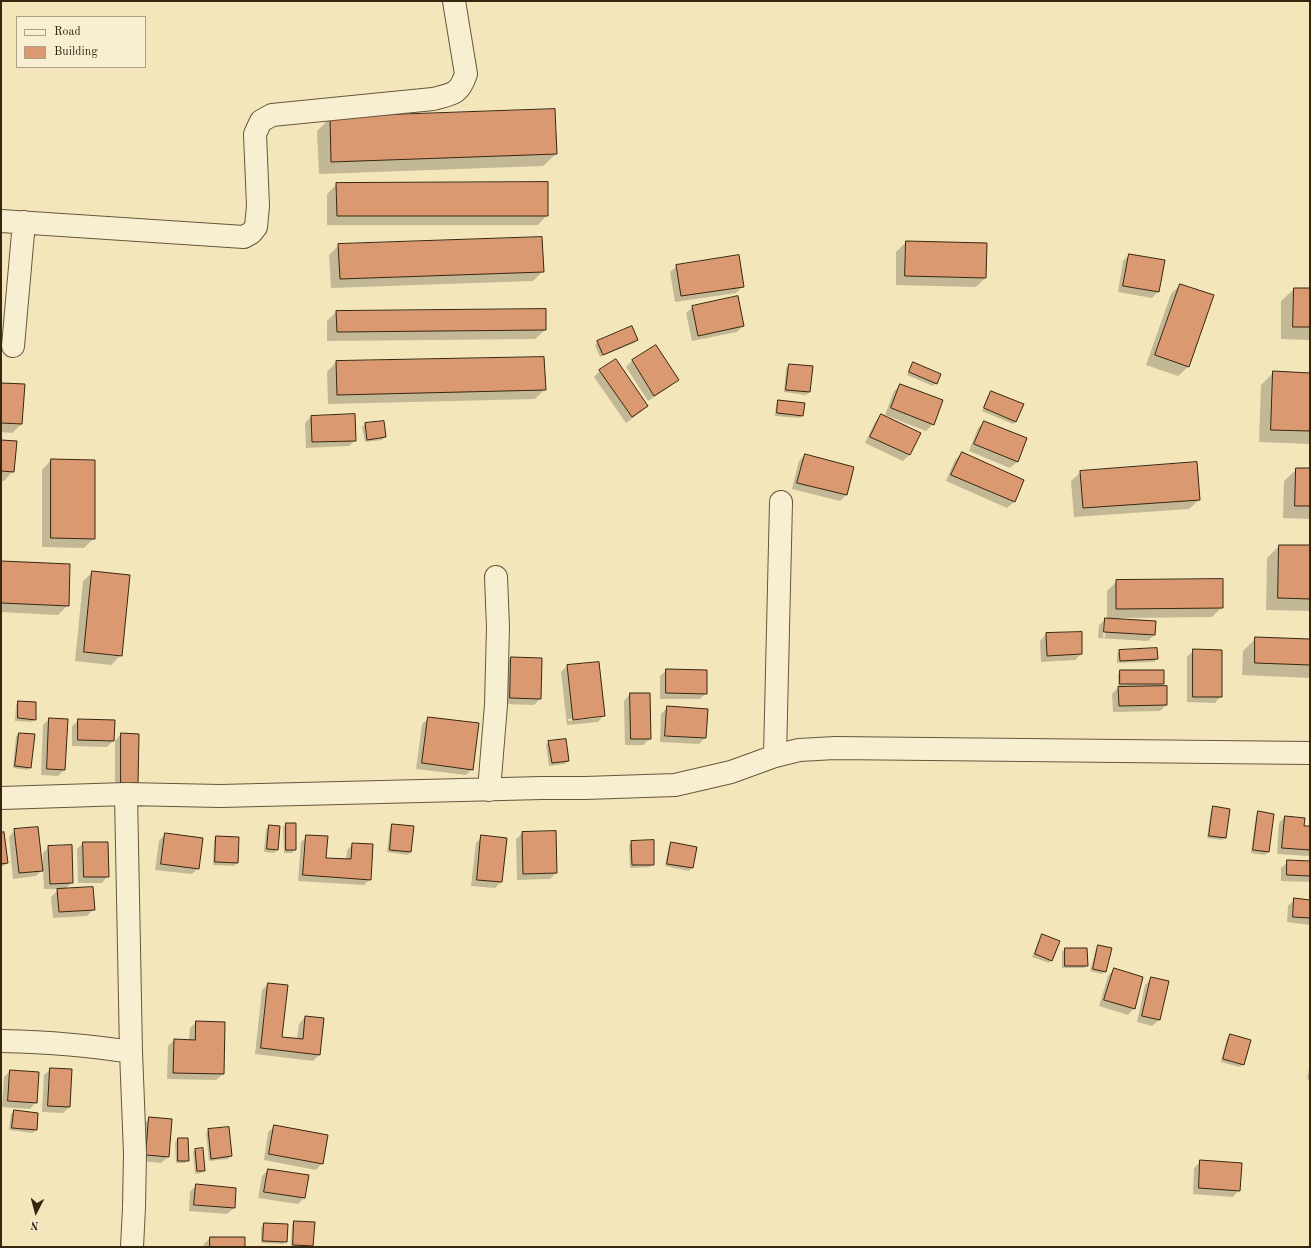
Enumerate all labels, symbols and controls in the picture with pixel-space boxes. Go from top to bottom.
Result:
legend [16,16,146,68]
text: Road [54,26,81,38]
text: Building [54,46,98,58]
north arrow [16,1192,56,1232]
text: N [30,1219,39,1230]

